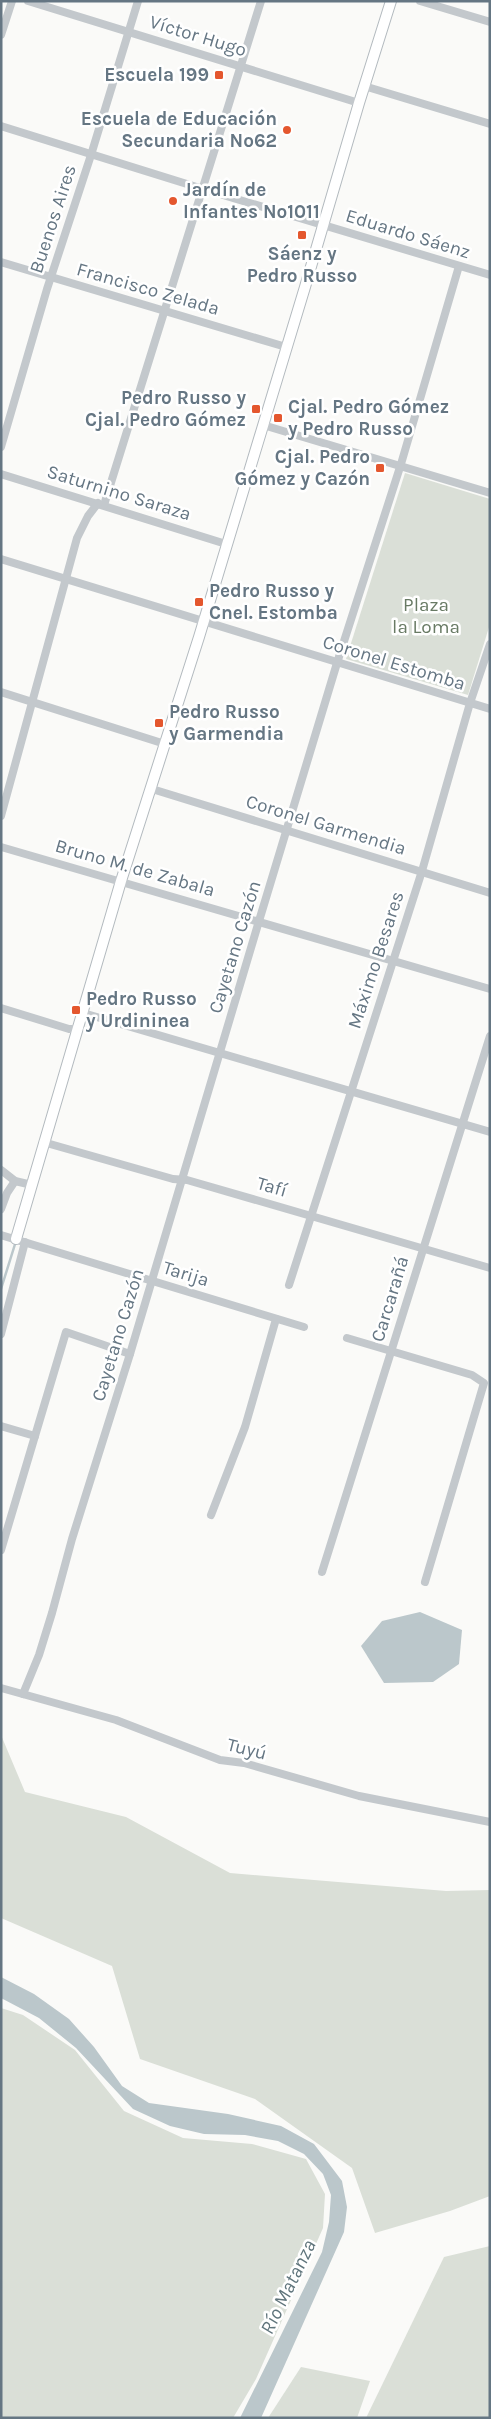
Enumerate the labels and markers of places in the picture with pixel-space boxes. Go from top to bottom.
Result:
place label: Escuela 199 [104,64,209,86]
marker: Escuela 199 [213,69,225,81]
place label: Escuela de Educación Secundaria Nº62 [81,108,277,152]
marker: Escuela de Educación Secundaria Nº62 [281,124,293,136]
place label: Jardín de Infantes Nº1011 [183,179,320,223]
marker: Jardín de Infantes Nº1011 [167,195,179,207]
marker: Sáenz y Pedro Russo [296,229,308,241]
place label: Sáenz y Pedro Russo [247,243,357,287]
place label: Pedro Russo y Cjal. Pedro Gómez [85,387,246,431]
place label: Cjal. Pedro Gómez y Pedro Russo [288,396,449,440]
marker: Pedro Russo y Cjal. Pedro Gómez [250,403,262,415]
marker: Cjal. Pedro Gómez y Pedro Russo [272,412,284,424]
place label: Cjal. Pedro Gómez y Cazón [235,446,370,490]
marker: Cjal. Pedro Gómez y Cazón [374,462,386,474]
place label: Pedro Russo y Cnel. Estomba [209,580,338,624]
marker: Pedro Russo y Cnel. Estomba [193,596,205,608]
place label: Pedro Russo y Garmendia [169,701,284,745]
marker: Pedro Russo y Garmendia [153,717,165,729]
place label: Pedro Russo y Urdininea [86,988,197,1032]
marker: Pedro Russo y Urdininea [70,1004,82,1016]

